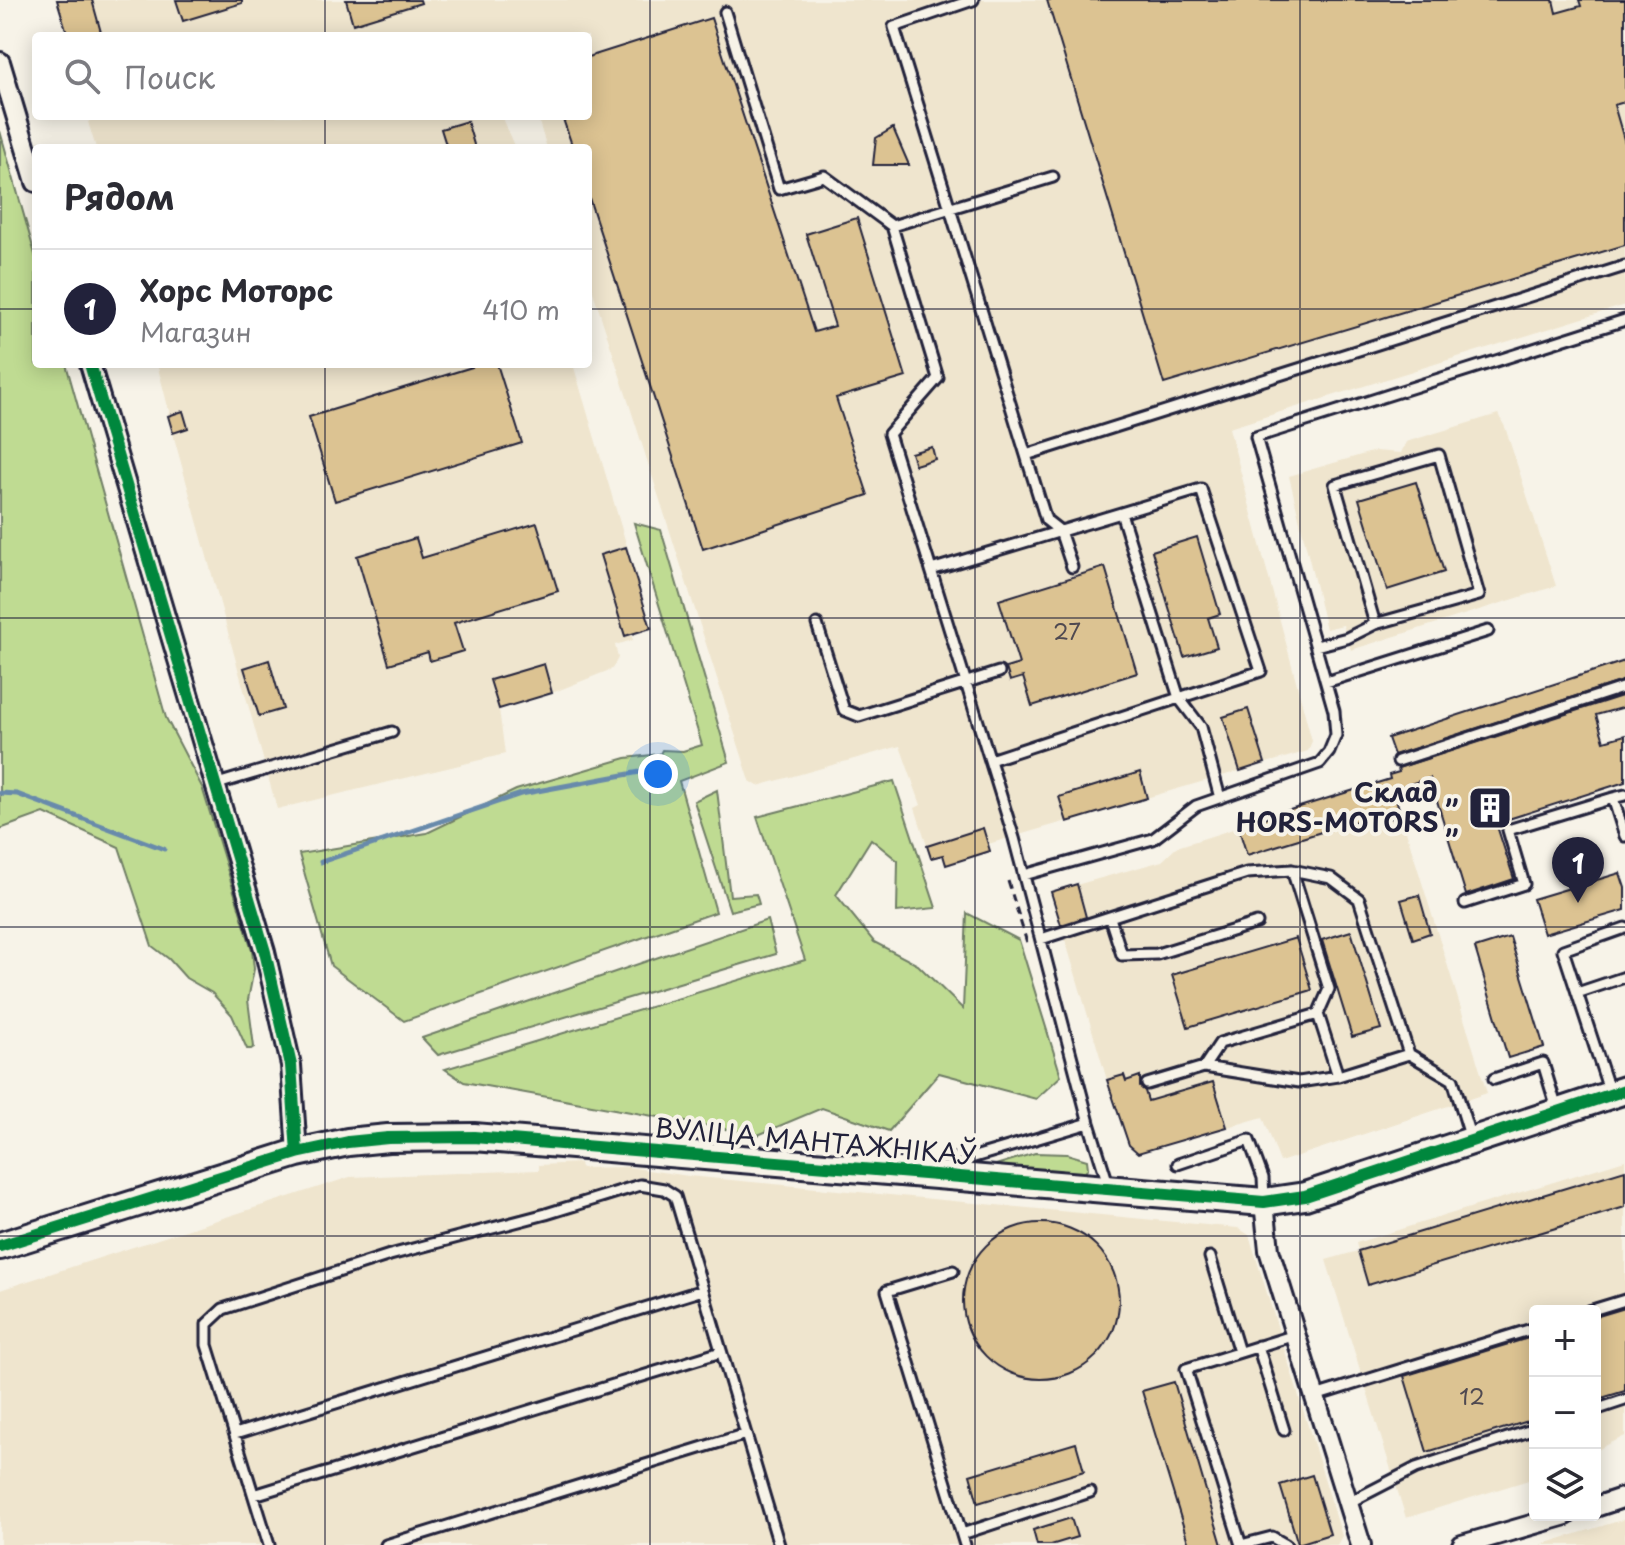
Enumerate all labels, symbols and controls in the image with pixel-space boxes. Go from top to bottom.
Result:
search box [32,32,592,120]
icon: search [60,54,104,98]
text: Поиск [124,54,215,99]
text: Рядом [64,170,175,222]
text: Хорс Моторс [140,267,333,312]
text: 1 [84,290,96,329]
text: 410 m [482,290,560,329]
text: Магазин [140,312,251,351]
house number: 27 [1053,614,1081,647]
your location [638,754,678,794]
place label: Склад ,, HORS-MOTORS ,, [1236,772,1459,841]
building icon: Склад ,, HORS-MOTORS ,, [1466,784,1514,832]
pin: 1 [1552,837,1604,903]
street label: ВУЛІЦА МАНТАЖНІКАЎ [653,1107,978,1174]
map controls [1529,1305,1601,1521]
button: + [1529,1305,1601,1377]
button: − [1529,1377,1601,1449]
house number: 12 [1459,1379,1485,1412]
button: layers [1529,1449,1601,1521]

